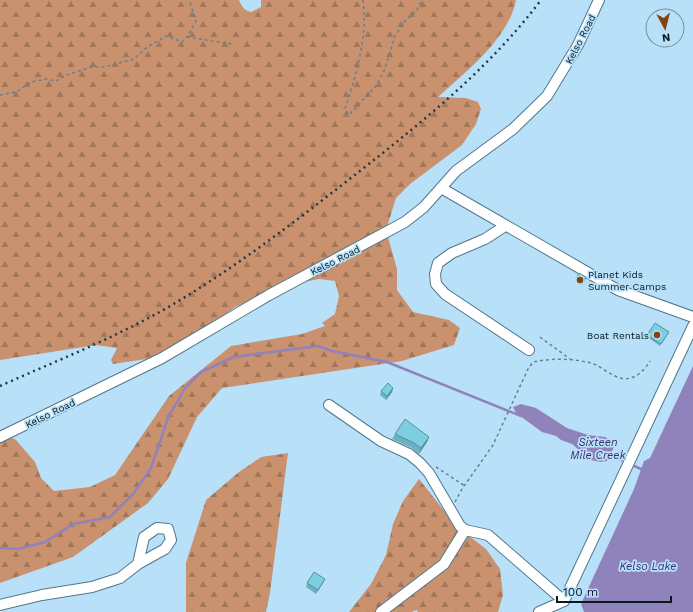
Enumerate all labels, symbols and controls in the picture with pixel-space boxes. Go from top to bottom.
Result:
north arrow [645,8,685,48]
street label: Kelso Road [563,13,598,66]
text: N [661,30,671,44]
street label: Kelso Road [309,243,362,278]
place label: Planet Kids Summer Camps [588,269,666,292]
marker: Planet Kids Summer Camps [575,275,585,285]
place label: Boat Rentals [587,330,649,341]
marker: Boat Rentals [652,330,662,340]
street label: Kelso Road [24,397,77,430]
water label: Sixteen Mile Creek [570,436,627,462]
water label: Kelso Lake [620,560,676,573]
scale bar [557,578,671,604]
text: 100 m [563,585,598,599]

